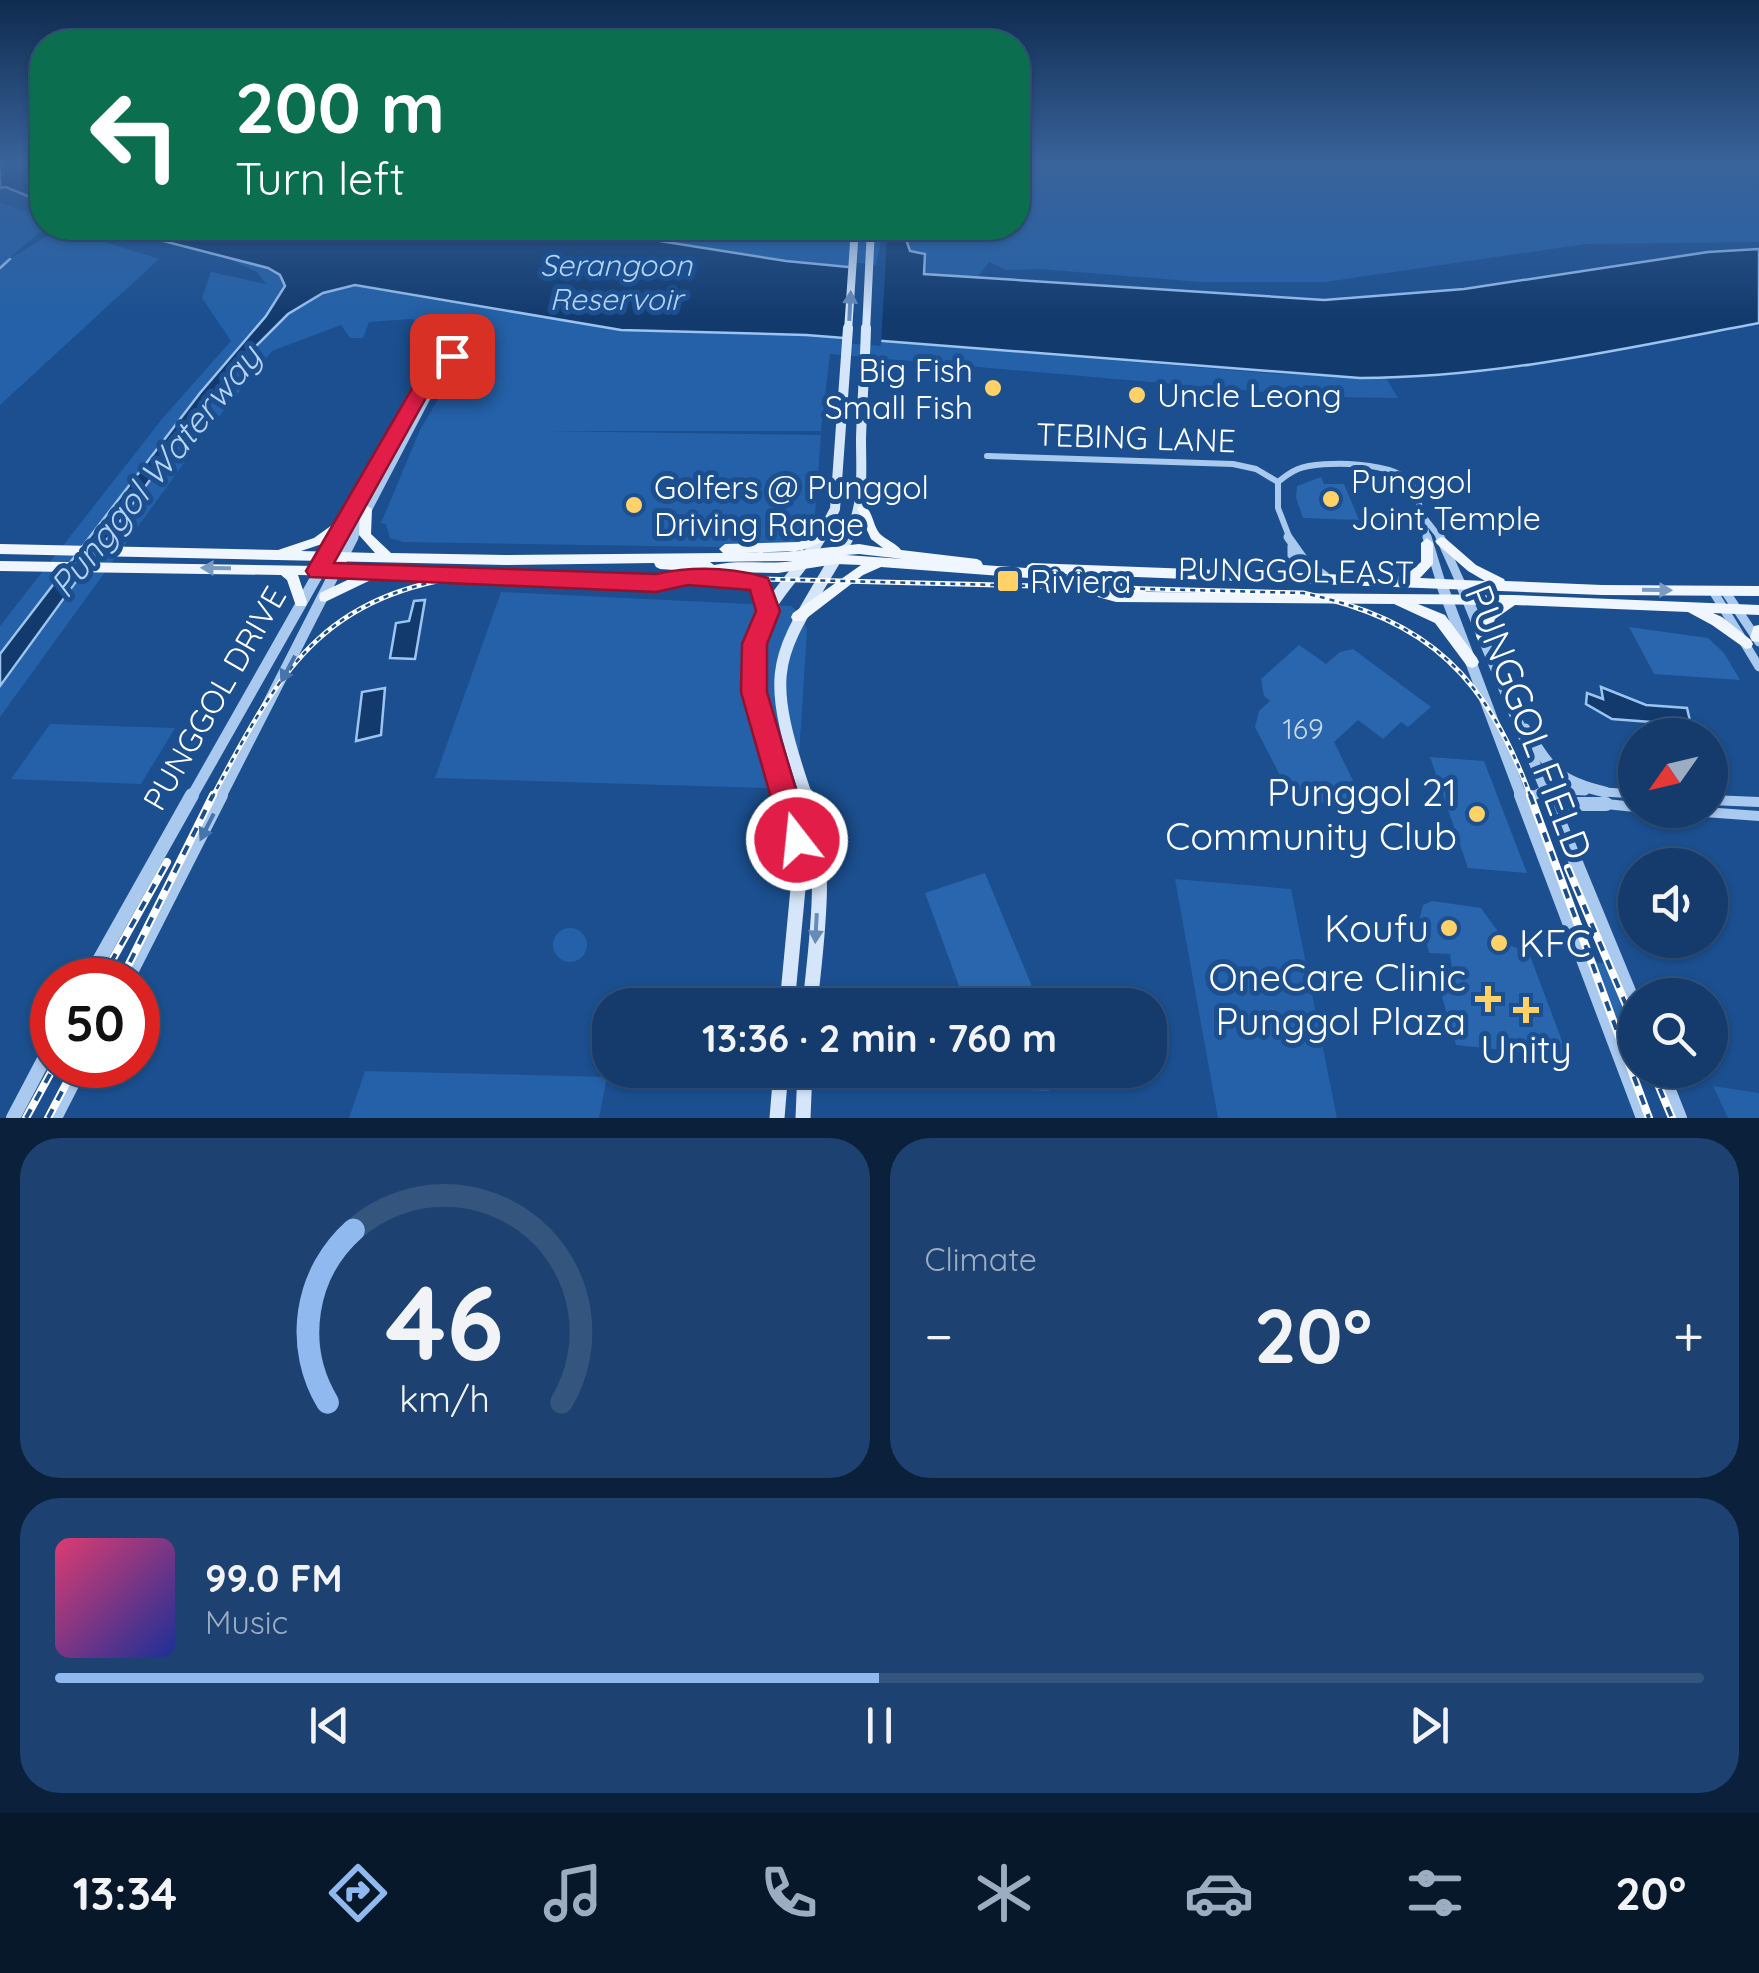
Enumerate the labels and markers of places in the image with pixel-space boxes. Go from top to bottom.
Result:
pin [410,314,495,399]
place label: Big Fish Small Fish [825,350,973,427]
place label: Uncle Leong [1157,375,1342,415]
marker: Big Fish Small Fish [982,377,1004,399]
marker: Uncle Leong [1126,384,1148,406]
place label: Punggol Joint Temple [1351,461,1541,538]
place label: Golfers @ Punggol Driving Range [654,467,929,544]
marker: Punggol Joint Temple [1320,488,1342,510]
marker: Golfers @ Punggol Driving Range [623,494,645,516]
place label: Riviera [1030,561,1131,601]
marker: Riviera [995,568,1021,594]
place label: Punggol 21 Community Club [1165,768,1457,860]
marker: Punggol 21 Community Club [1466,803,1488,825]
place label: Koufu [1324,904,1429,952]
marker: Koufu [1438,917,1460,939]
place label: KFC [1519,919,1591,967]
marker: KFC [1488,932,1510,954]
place label: OneCare Clinic Punggol Plaza [1209,953,1466,1045]
marker: OneCare Clinic Punggol Plaza [1475,986,1501,1012]
marker: Unity [1515,999,1537,1021]
place label: Unity [1480,1025,1572,1073]

